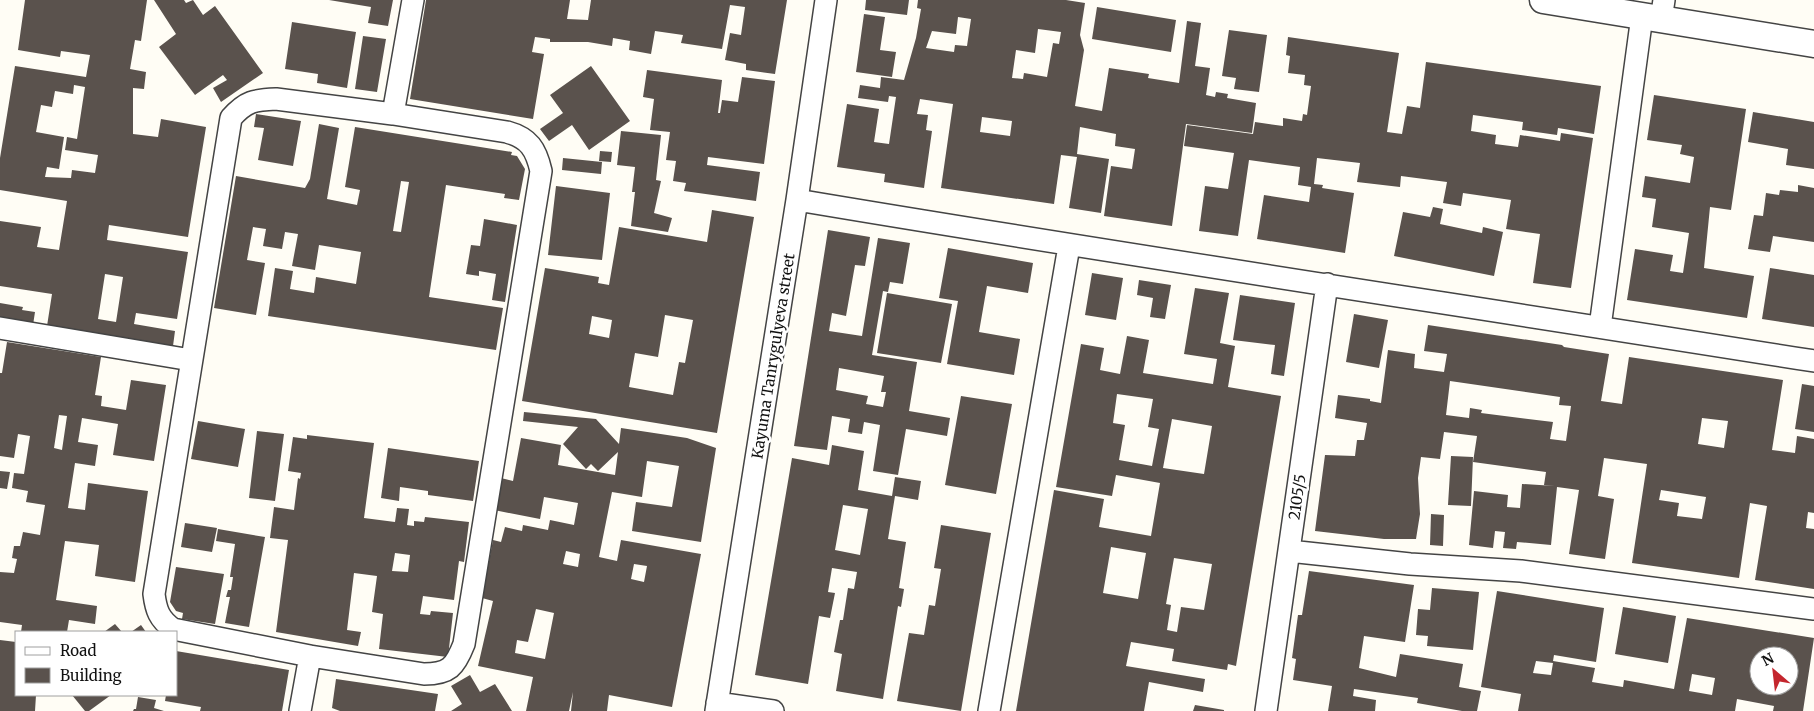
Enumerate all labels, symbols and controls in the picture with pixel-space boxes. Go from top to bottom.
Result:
street label: Kayuma Tanrygulyeva street [747,252,799,460]
street label: 2105/5 [1284,473,1310,521]
legend [15,631,178,696]
text: Road [60,641,96,660]
north arrow [1749,646,1799,696]
text: N [1759,649,1777,670]
text: Building [60,666,122,685]

